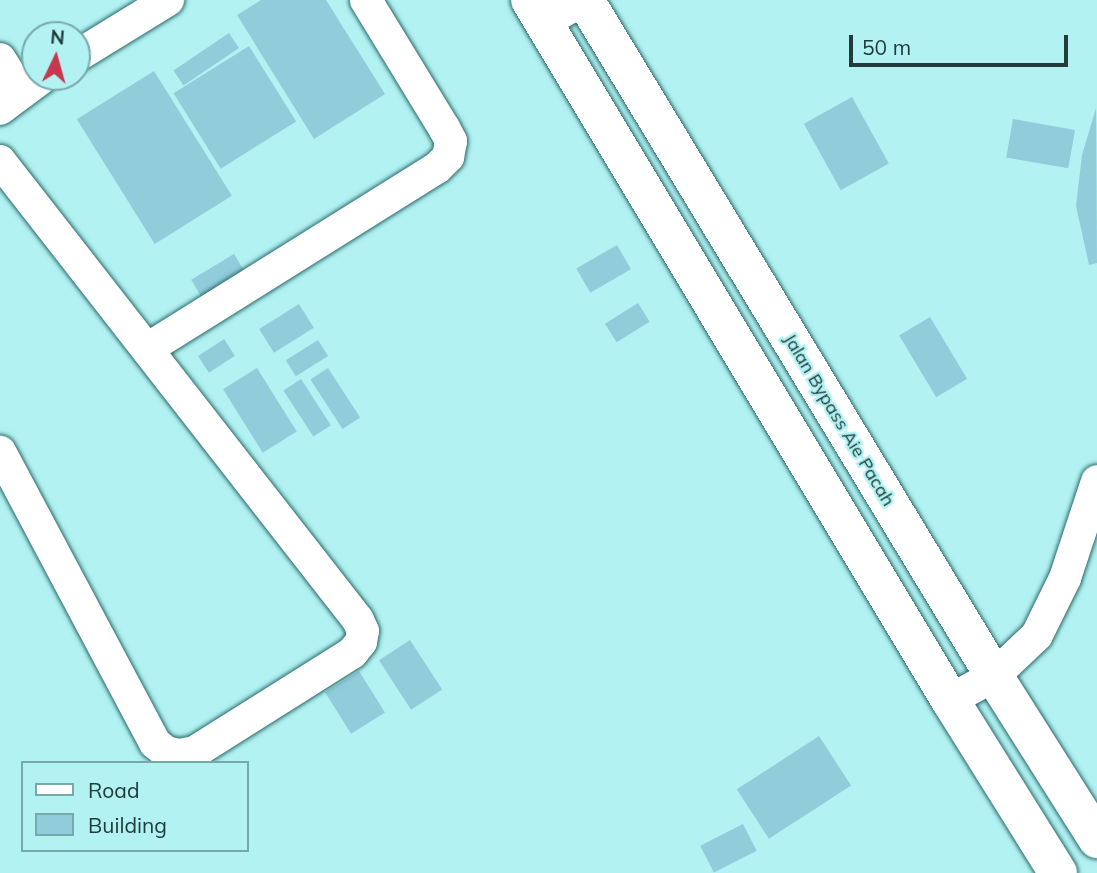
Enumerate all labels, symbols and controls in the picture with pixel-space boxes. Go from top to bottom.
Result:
north arrow [21,21,91,91]
scale bar [852,21,1071,65]
text: N [49,24,66,50]
text: 50 m [862,34,911,60]
street label: Jalan Bypass Aie Pacah [779,330,899,510]
legend [21,761,248,852]
text: Road [88,777,139,803]
text: Building [88,812,167,838]

